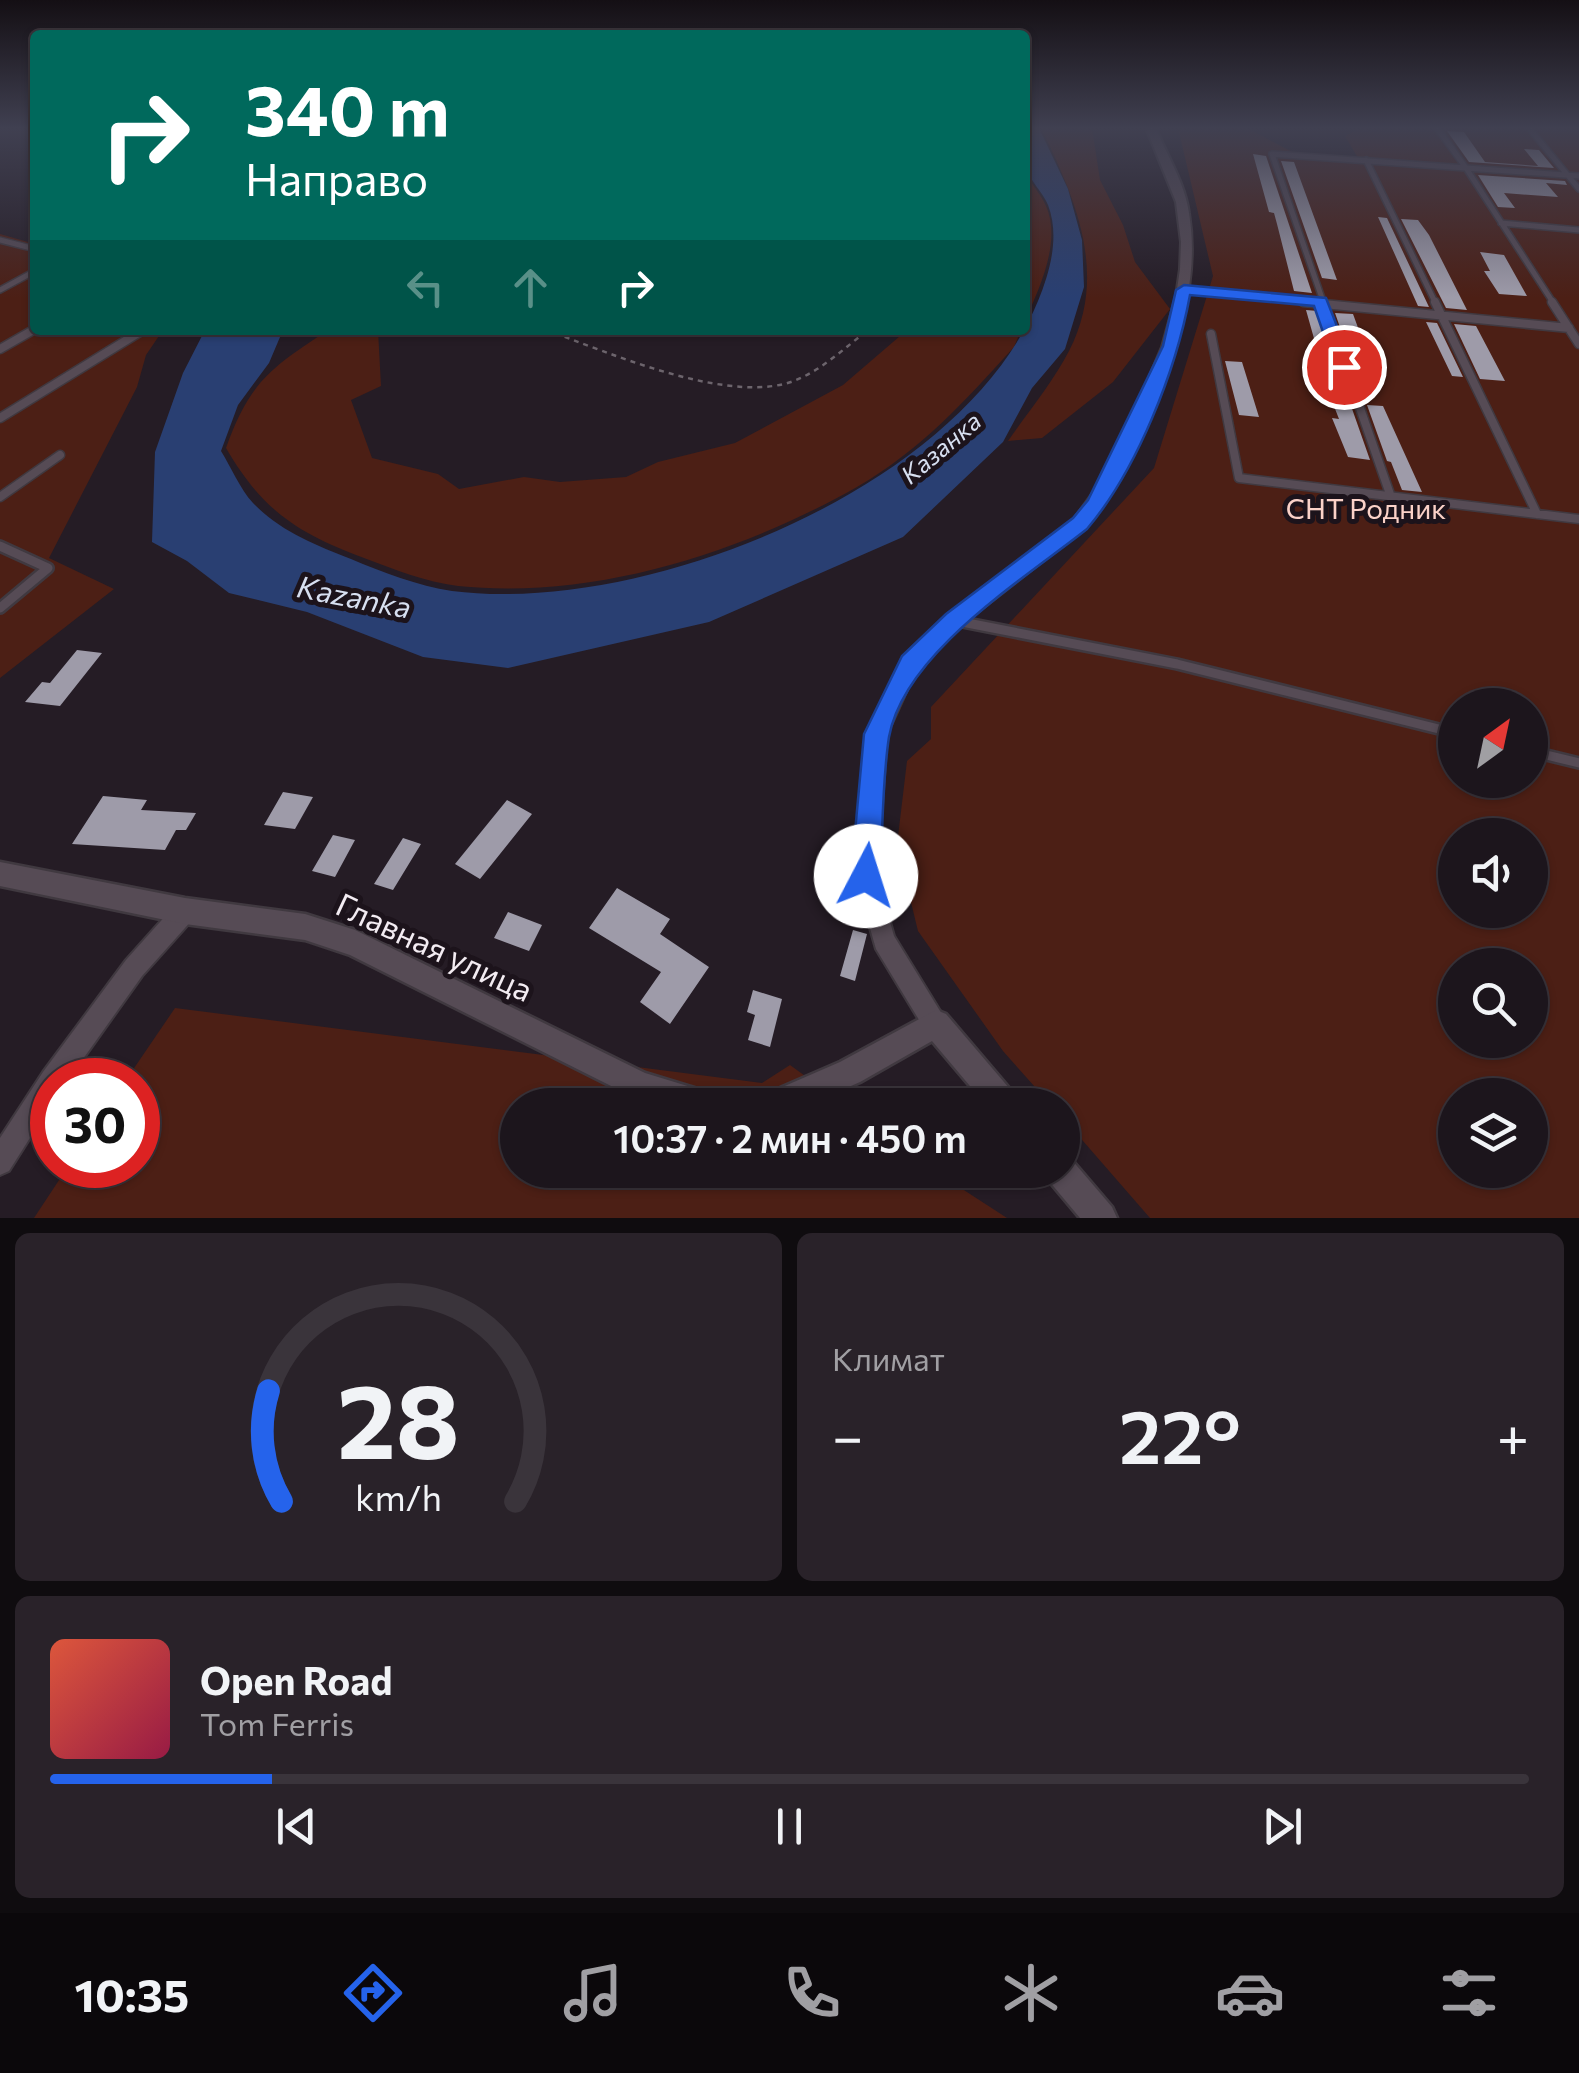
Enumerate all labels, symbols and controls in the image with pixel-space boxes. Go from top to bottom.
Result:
text: 340 m [245,65,450,150]
icon: right [80,70,210,200]
text: Направо [245,150,428,205]
icon: left [398,260,453,315]
icon: ahead [503,260,558,315]
icon: right [608,260,663,315]
pin [1302,325,1387,410]
icon: arrive [1317,340,1372,395]
water label: Казанка [894,405,986,489]
park label: СНТ Родник [1286,491,1446,525]
water label: Kazanka [294,566,415,625]
north arrow [1438,688,1548,798]
map controls [1438,688,1548,1188]
button: sound [1438,818,1548,928]
position arrow [814,824,918,928]
street label: Главная улица [330,883,539,1009]
button: search [1438,948,1548,1058]
speed limit sign: 30 [30,1058,160,1188]
button: layers [1438,1078,1548,1188]
text: 10:37 · 2 мин · 450 m [613,1114,967,1161]
text: Климат [832,1338,945,1378]
text: 28 [337,1353,460,1480]
text: 22° [1119,1388,1241,1479]
text: − [832,1401,863,1468]
text: + [1497,1401,1529,1468]
text: km/h [355,1475,442,1518]
text: Open Road [200,1656,393,1703]
text: Tom Ferris [200,1703,354,1743]
icon: previous [269,1799,324,1854]
icon: pause [762,1799,817,1854]
icon: next [1255,1799,1310,1854]
icon: directions [338,1958,408,2028]
icon: music [558,1958,628,2028]
icon: phone [777,1958,847,2028]
icon: climate [996,1958,1066,2028]
icon: car [1215,1958,1285,2028]
icon: filters [1434,1958,1504,2028]
text: 10:35 [75,1966,189,2021]

